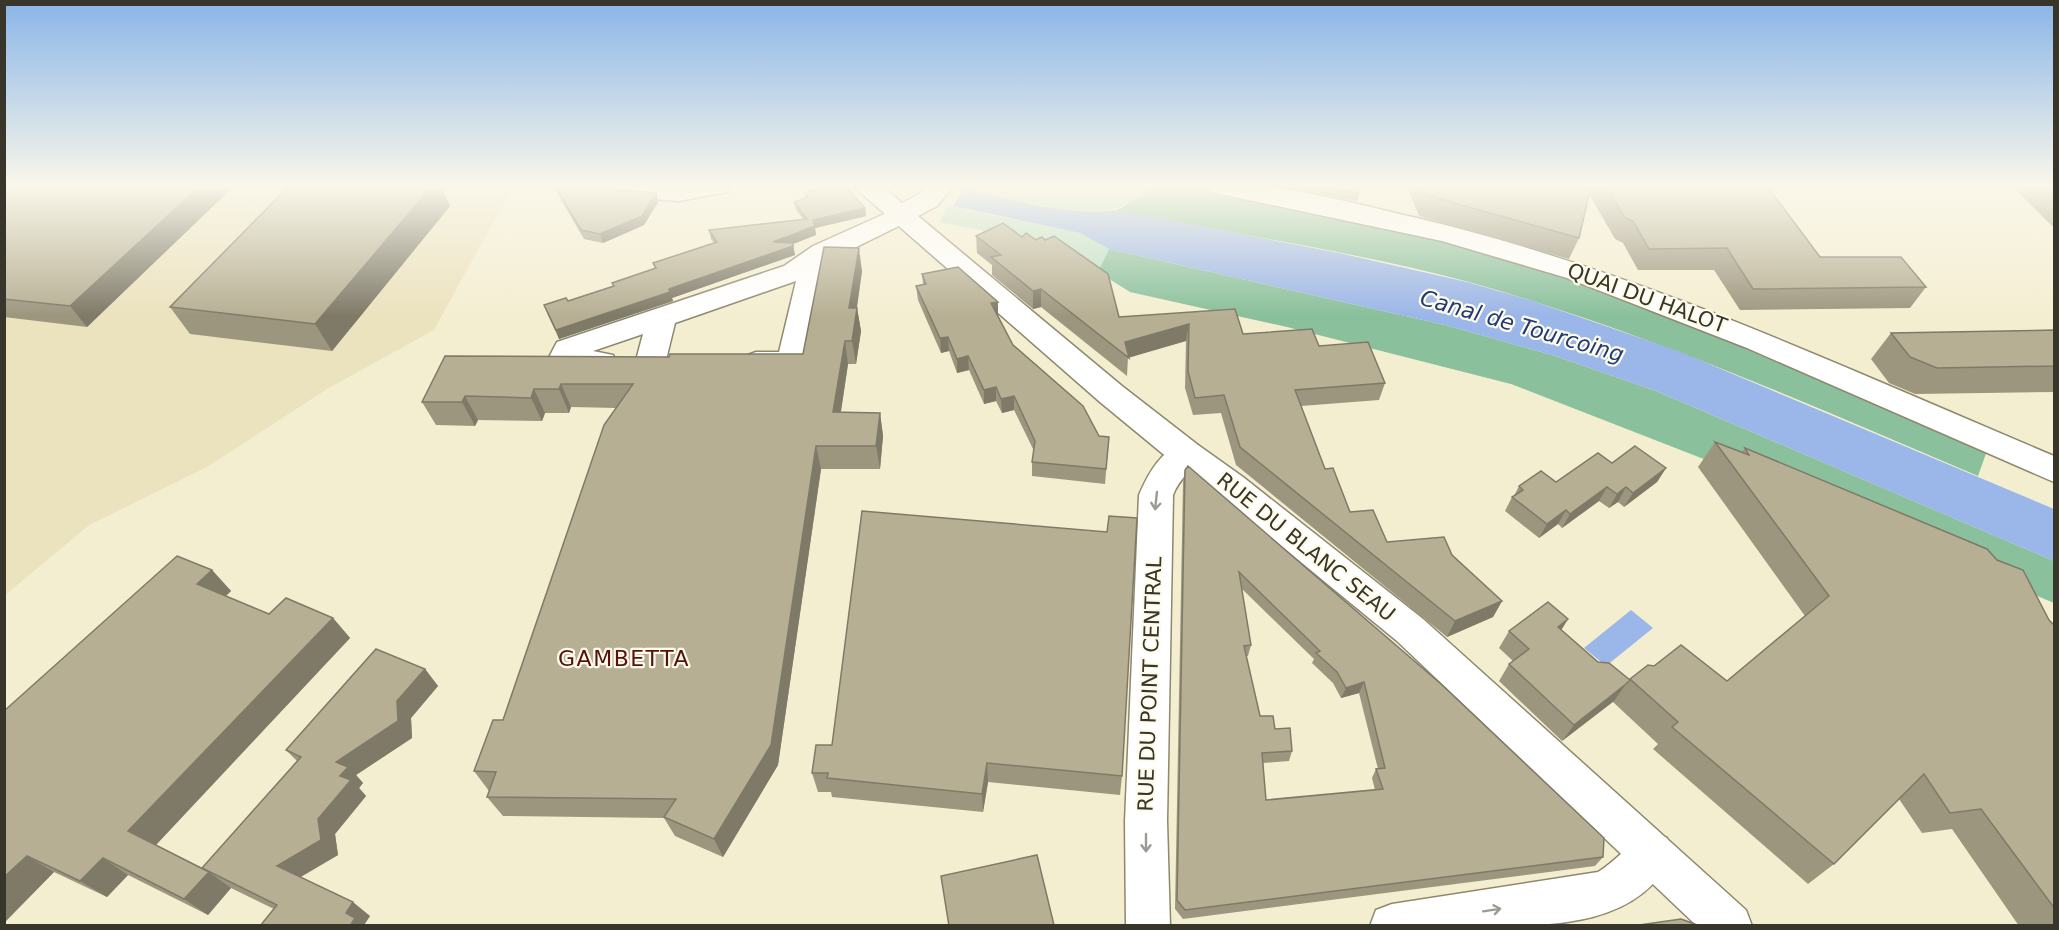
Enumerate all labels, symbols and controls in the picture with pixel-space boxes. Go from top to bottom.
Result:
street label: QUAI DU HALOT [1564,258,1730,338]
water label: Canal de Tourcoing [1417,285,1627,367]
street label: RUE DU BLANC SEAU [1212,468,1400,626]
one-way arrow [1151,490,1162,510]
street label: RUE DU POINT CENTRAL [1134,556,1166,812]
district label: GAMBETTA [558,646,690,671]
one-way arrow [1140,832,1152,852]
one-way arrow [1481,905,1501,916]

